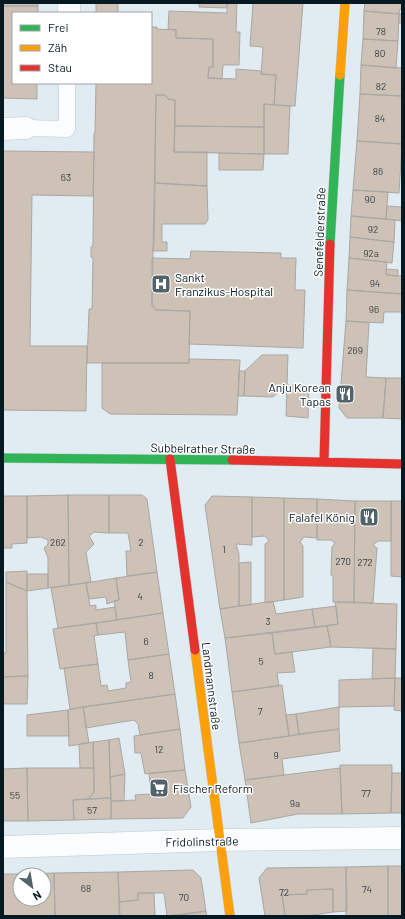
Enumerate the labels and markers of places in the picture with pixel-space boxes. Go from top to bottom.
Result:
place label: Sankt Franzikus-Hospital [175,270,273,298]
hospital icon: Sankt Franzikus-Hospital [150,273,172,295]
place label: Anju Korean Tapas [269,380,331,408]
restaurant icon: Anju Korean Tapas [334,383,356,405]
restaurant icon: Falafel König [358,506,380,528]
place label: Falafel König [289,510,355,524]
supermarket icon: Fischer Reform [148,777,170,799]
place label: Fischer Reform [173,781,253,795]

